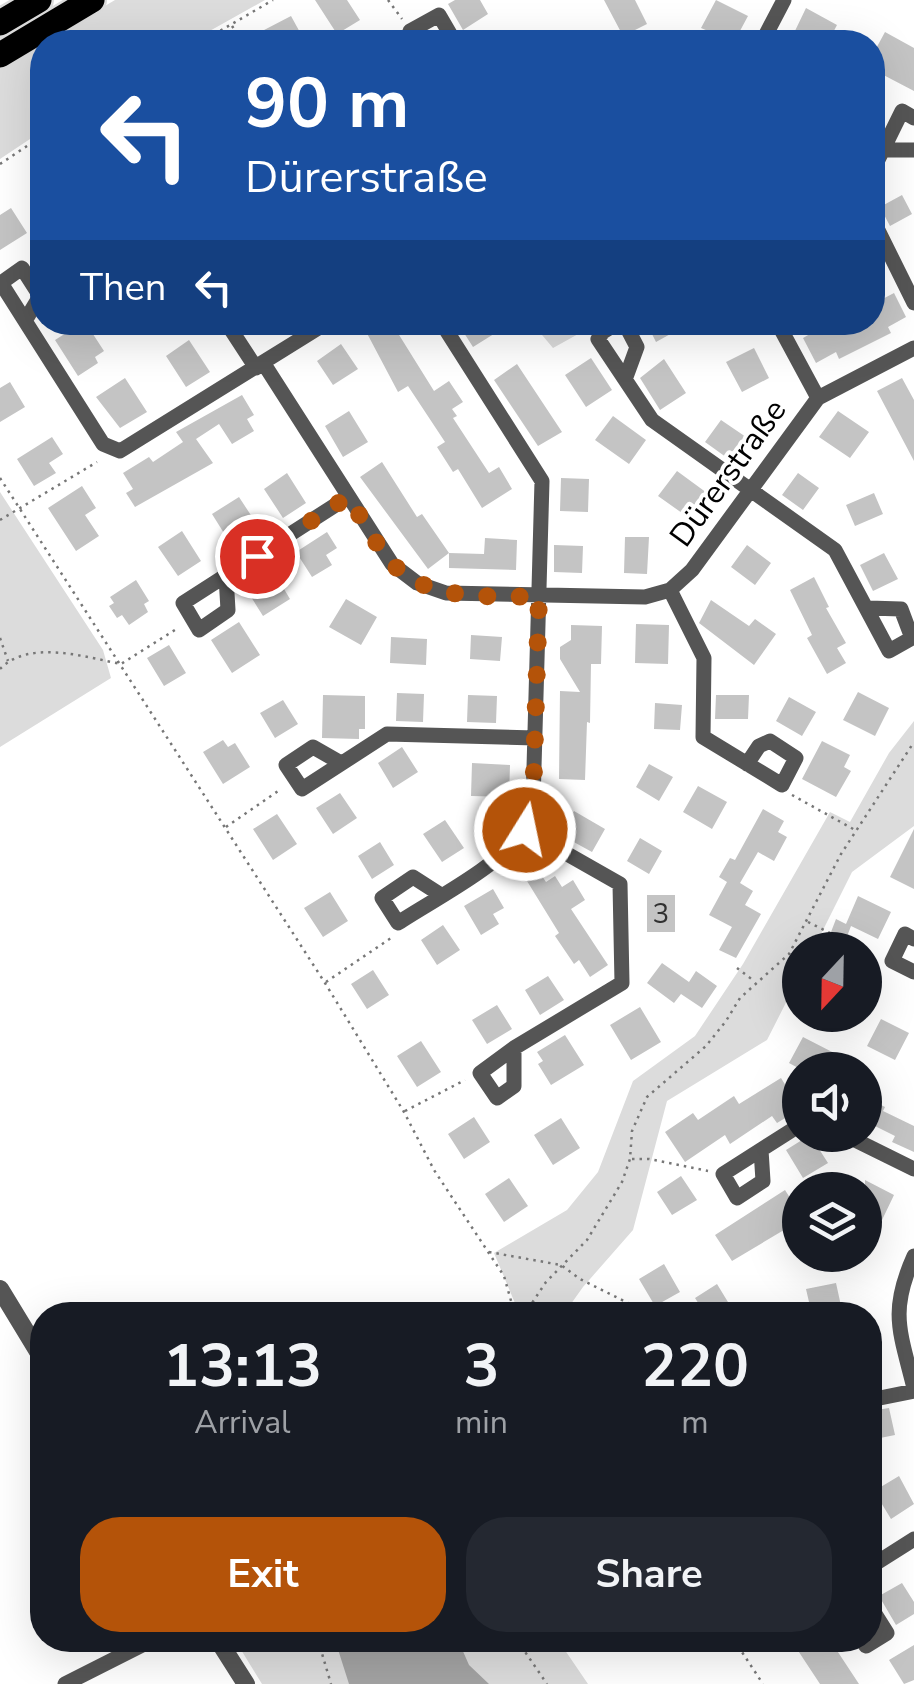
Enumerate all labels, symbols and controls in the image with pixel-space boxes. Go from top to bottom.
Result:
text: 90 m [245,56,409,152]
icon: left [80,70,210,200]
text: Dürerstraße [245,147,488,208]
icon: left [186,260,241,315]
text: Then [80,262,166,313]
street label: Dürerstraße [660,391,796,555]
pin [215,514,300,599]
icon: arrive [230,529,285,584]
position arrow [473,778,577,882]
house number: 3 [653,895,669,933]
north arrow [782,932,882,1032]
map controls [782,932,882,1272]
button: sound [782,1052,882,1152]
button: layers [782,1172,882,1272]
text: 13:13 [163,1325,322,1407]
text: 3 [463,1325,499,1407]
text: 220 [641,1325,749,1407]
text: Arrival [194,1401,291,1444]
text: min [455,1401,508,1444]
text: m [681,1401,709,1444]
button: Exit [80,1517,446,1632]
button: Share [466,1517,832,1632]

